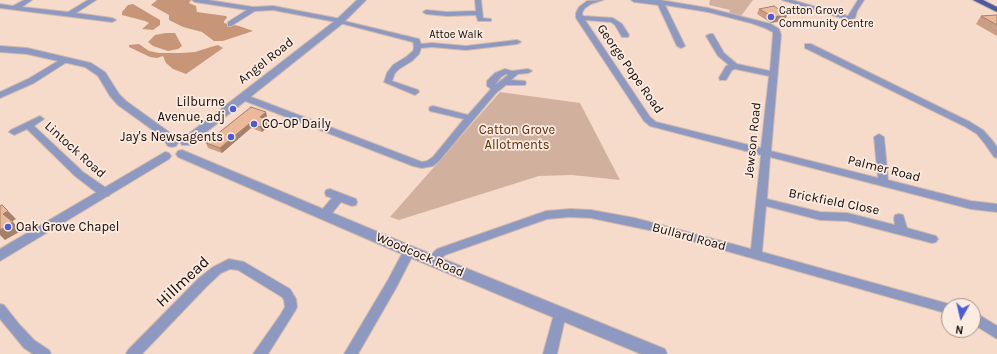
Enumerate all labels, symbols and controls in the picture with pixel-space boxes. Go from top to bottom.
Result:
place label: Catton Grove Community Centre [779,4,874,30]
marker: Catton Grove Community Centre [766,12,776,22]
street label: George Pope Road [593,21,667,117]
street label: Attoe Walk [429,28,483,42]
street label: Angel Road [235,35,297,87]
place label: Lilburne Avenue, adj [157,94,225,125]
street label: Jewson Road [741,101,765,179]
marker: Lilburne Avenue, adj [228,104,238,114]
place label: CO-OP Daily [262,116,331,132]
street label: Lintock Road [41,118,109,182]
marker: CO-OP Daily [249,119,259,129]
park label: Catton Grove Allotments [479,122,555,153]
place label: Jay's Newsagents [120,129,223,145]
marker: Jay's Newsagents [226,132,236,142]
street label: Palmer Road [846,152,922,186]
street label: Brickfield Close [787,186,881,218]
place label: Oak Grove Chapel [16,219,119,235]
street label: Bullard Road [650,220,728,254]
marker: Oak Grove Chapel [3,222,13,232]
street label: Woodcock Road [374,229,466,281]
street label: Hillmead [152,253,214,311]
north arrow [941,298,981,338]
text: N [955,322,964,336]

